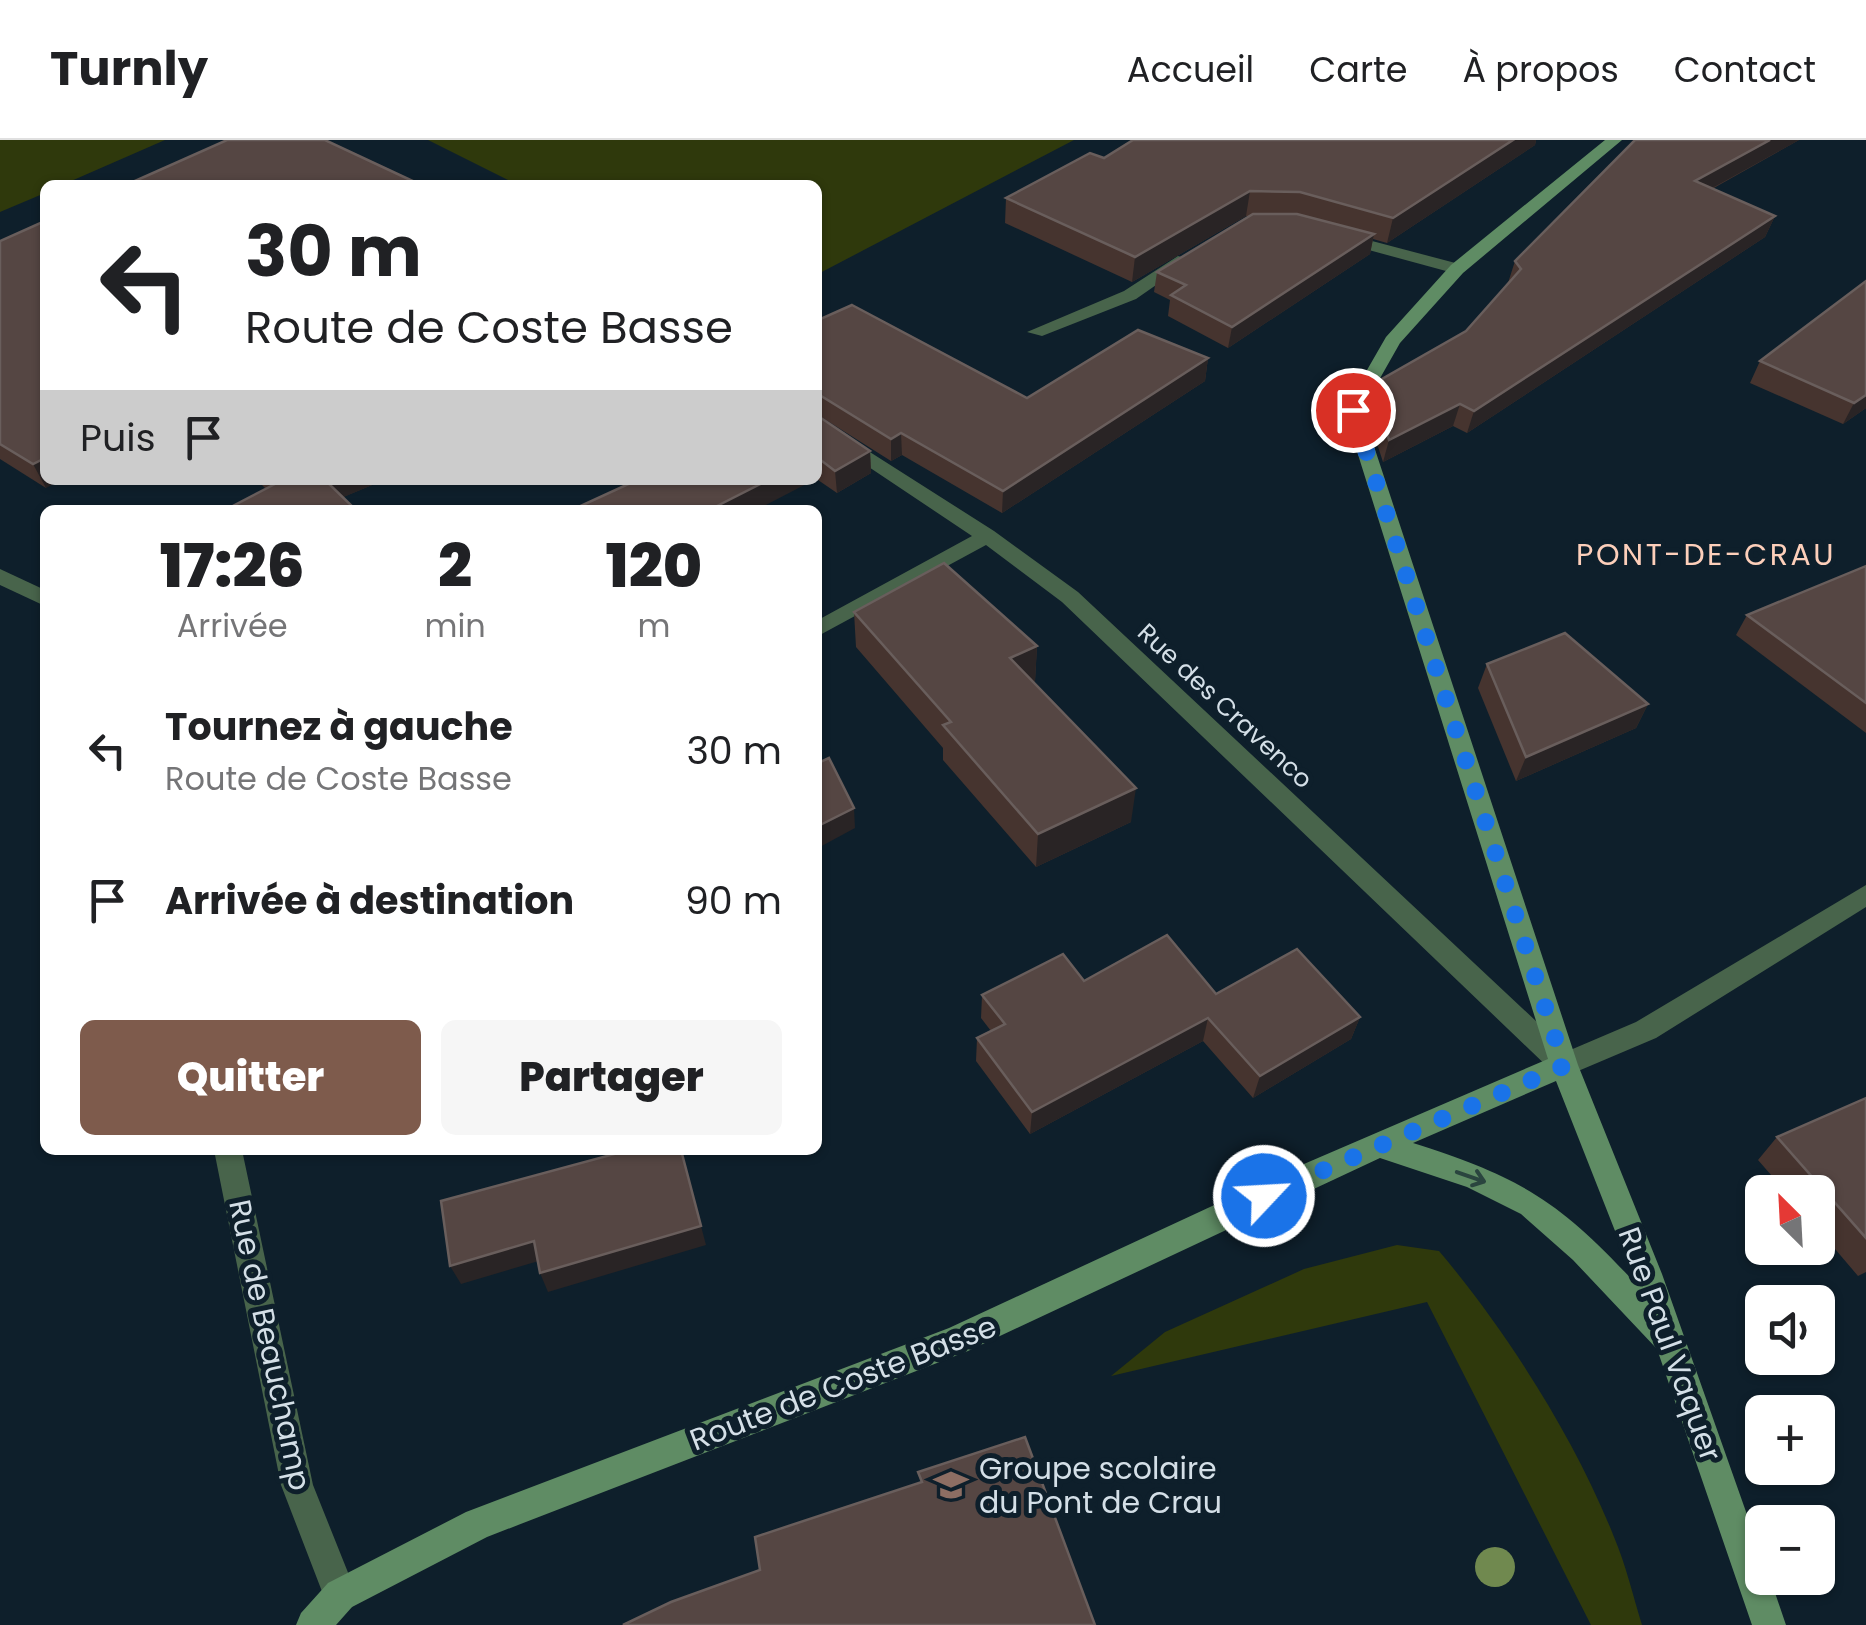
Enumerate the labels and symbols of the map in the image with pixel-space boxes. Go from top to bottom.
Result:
pin [1311,368,1396,453]
district label: PONT-DE-CRAU [1576,533,1836,576]
street label: Rue des Cravenco [1130,616,1320,796]
position arrow [1212,1144,1316,1248]
one-way arrow [1455,1170,1487,1188]
north arrow [1745,1175,1835,1265]
street label: Rue de Beauchamp [218,1196,322,1494]
street label: Rue Paul Vaquer [1608,1221,1732,1467]
street label: Route de Coste Basse [683,1305,1003,1461]
place label: Groupe scolaire du Pont de Crau [979,1447,1222,1524]
school or university icon: Groupe scolaire du Pont de Crau [932,1466,970,1504]

